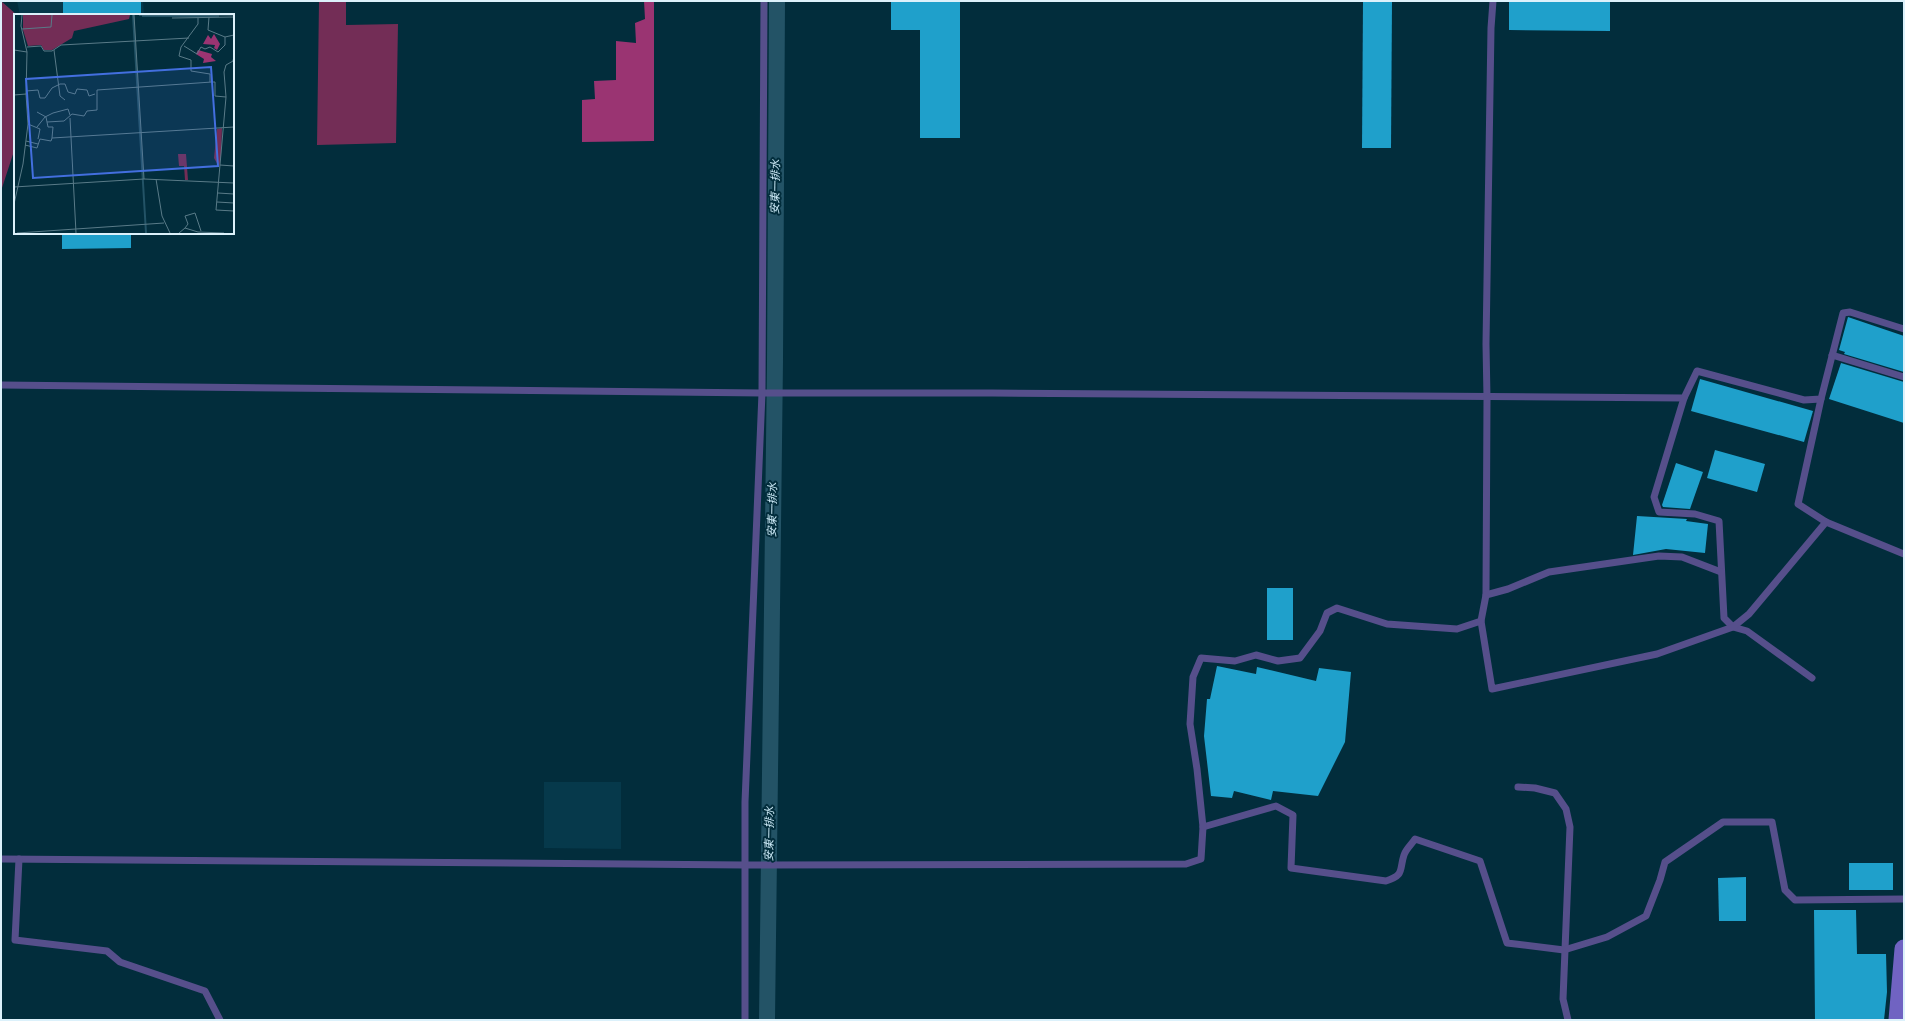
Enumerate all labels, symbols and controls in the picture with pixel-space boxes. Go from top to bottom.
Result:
inset map [14,14,234,234]
water label: 安東一排水 [769,158,782,215]
water label: 安東一排水 [766,481,779,538]
water label: 安東一排水 [763,805,776,862]

